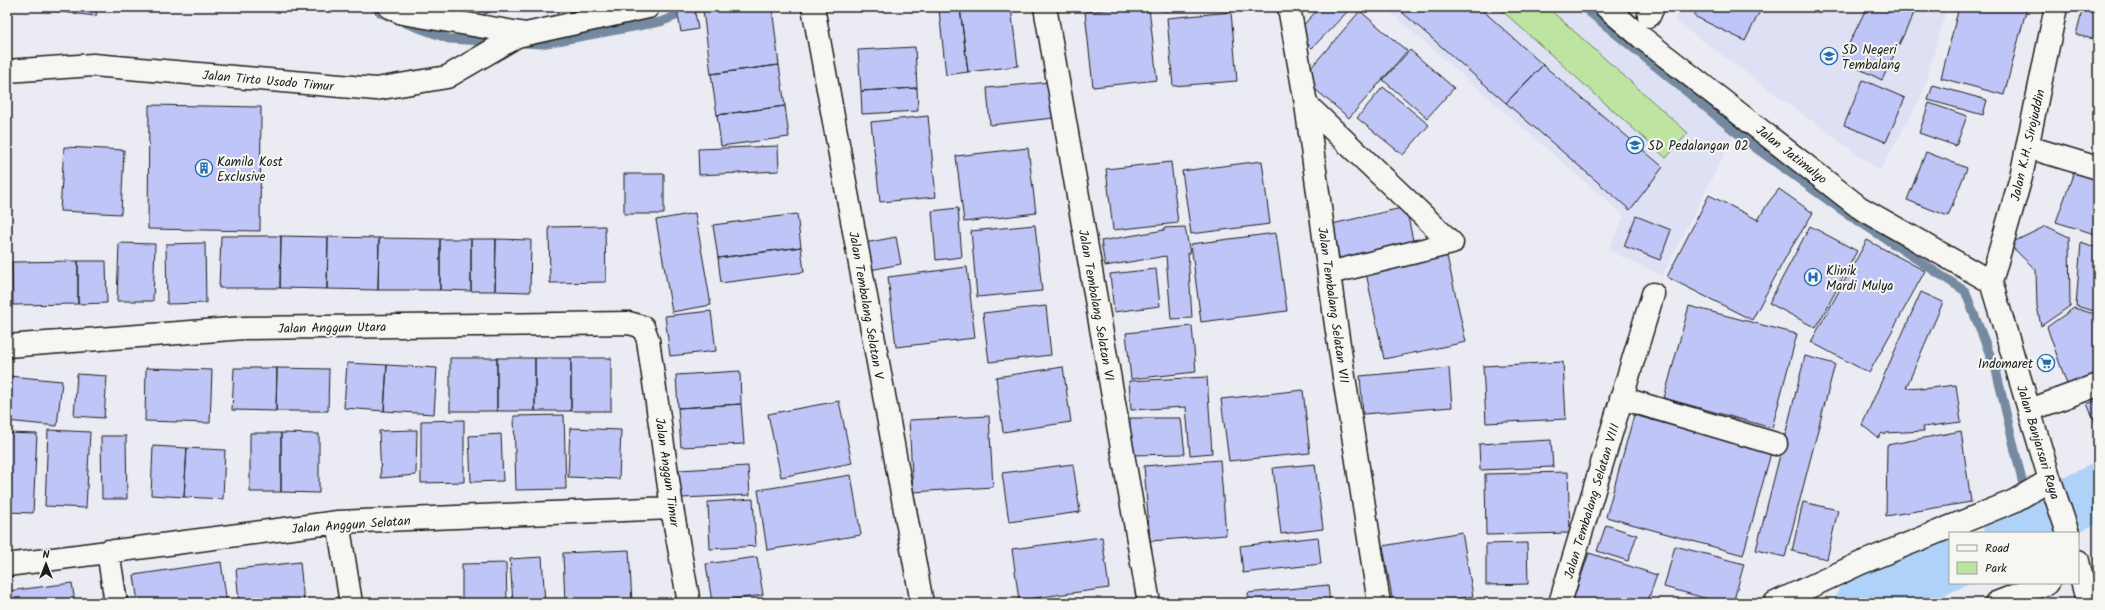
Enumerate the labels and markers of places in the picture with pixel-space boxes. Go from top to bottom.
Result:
place label: SD Negeri Tembalang [1842,40,1900,76]
school or university icon: SD Negeri Tembalang [1819,46,1839,66]
school or university icon: SD Pedalangan 02 [1625,135,1645,155]
place label: SD Pedalangan 02 [1648,136,1749,157]
place label: Kamila Kost Exclusive [217,152,284,188]
building icon: Kamila Kost Exclusive [194,158,214,178]
place label: Klinik Mardi Mulya [1826,261,1893,297]
hospital icon: Klinik Mardi Mulya [1803,267,1823,287]
supermarket icon: Indomaret [2036,353,2056,373]
place label: Indomaret [1978,354,2034,375]

